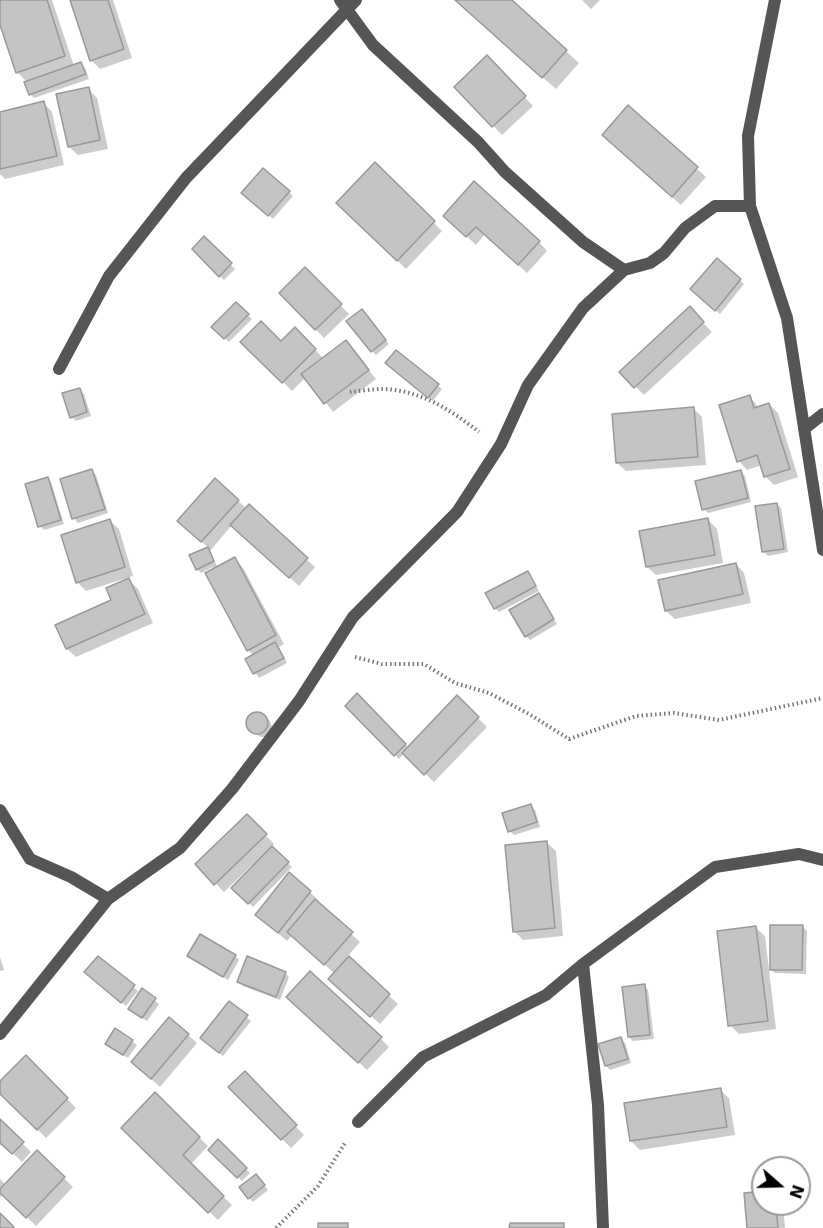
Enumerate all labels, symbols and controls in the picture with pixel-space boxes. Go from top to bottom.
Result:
north arrow [751,1156,811,1216]
text: N [785,1182,808,1201]

